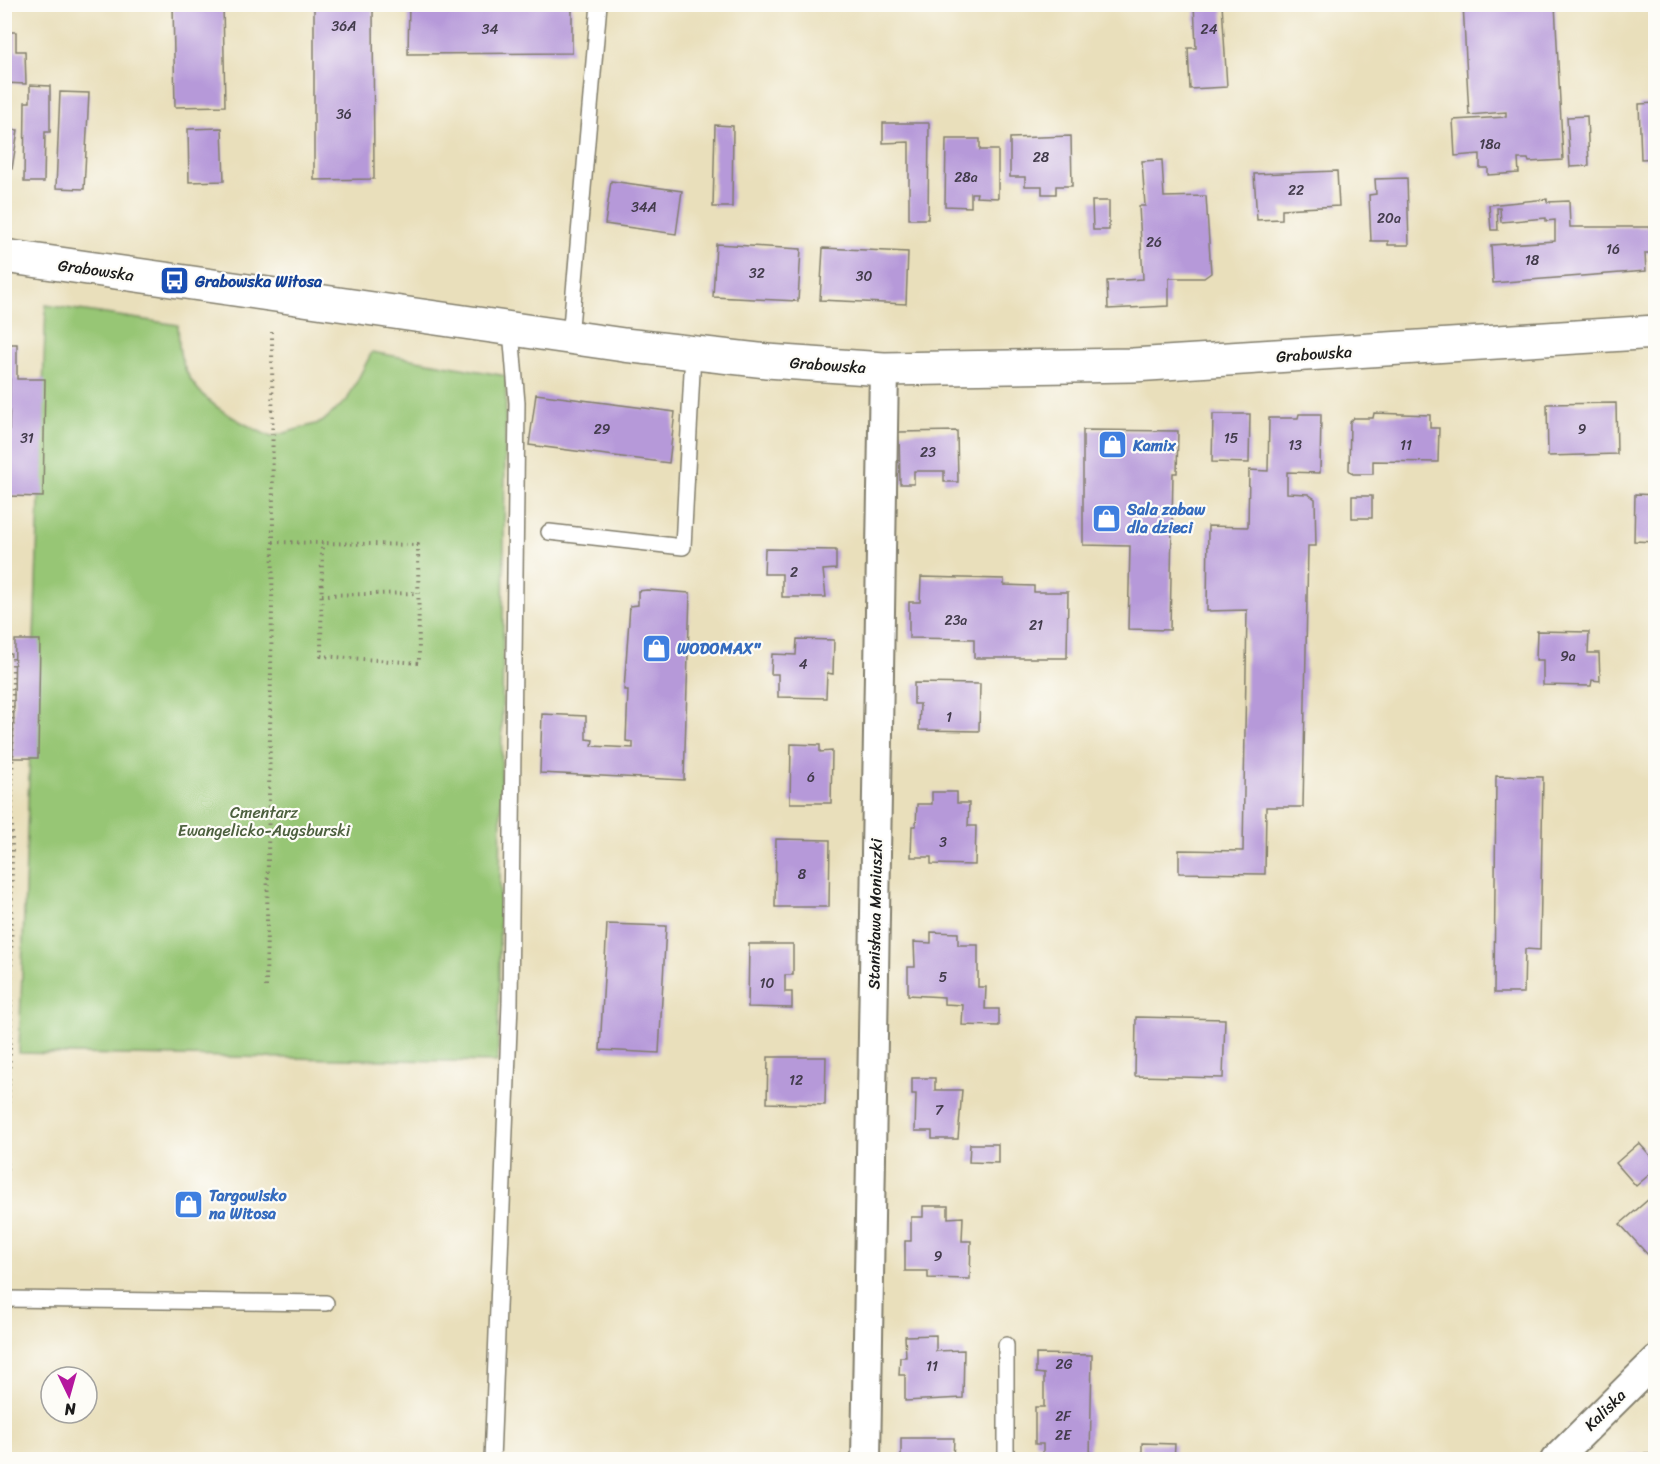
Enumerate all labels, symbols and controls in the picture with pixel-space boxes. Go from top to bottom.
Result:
house number: 36A [332,14,356,39]
house number: 34 [482,17,498,42]
house number: 24 [1201,17,1218,42]
house number: 36 [336,102,352,127]
house number: 18a [1479,132,1501,157]
house number: 28 [1033,145,1050,170]
house number: 28a [954,165,978,190]
house number: 22 [1288,178,1304,203]
house number: 34A [631,195,657,220]
house number: 20a [1377,206,1401,231]
house number: 26 [1146,230,1162,255]
house number: 16 [1606,237,1620,262]
house number: 18 [1525,248,1540,273]
street label: Grabowska [56,250,136,290]
house number: 32 [749,261,765,286]
house number: 30 [856,264,872,289]
bus stop icon: Grabowska Witosa [158,265,190,297]
place label: Grabowska Witosa [194,267,323,296]
street label: Grabowska [1275,337,1353,371]
street label: Grabowska [789,348,867,382]
house number: 29 [594,417,611,442]
house number: 9 [1578,417,1587,442]
house number: 31 [20,426,34,451]
house number: 15 [1224,426,1239,451]
shop icon: Kamix [1096,429,1128,461]
place label: Kamix [1132,431,1176,460]
house number: 13 [1288,433,1302,458]
house number: 11 [1400,433,1412,458]
house number: 23 [920,440,936,465]
place label: Sala zabaw dla dzieci [1126,495,1206,542]
shop icon: Sala zabaw dla dzieci [1090,502,1122,534]
house number: 2 [790,560,798,585]
house number: 23a [945,608,967,633]
house number: 21 [1029,613,1043,638]
shop icon: WODOMAX" [640,632,672,664]
place label: WODOMAX" [677,634,762,663]
house number: 9a [1560,644,1576,669]
house number: 4 [799,652,808,677]
house number: 1 [946,705,952,730]
house number: 6 [807,765,815,790]
park label: Cmentarz Ewangelicko-Augsburski [178,798,351,845]
house number: 3 [939,830,947,855]
street label: Stanisława Moniuszki [859,838,891,990]
house number: 8 [798,862,807,887]
house number: 5 [939,965,948,990]
house number: 10 [760,971,775,996]
house number: 12 [789,1068,803,1093]
house number: 7 [935,1098,944,1123]
place label: Targowisko na Witosa [208,1181,288,1228]
shop icon: Targowisko na Witosa [172,1188,204,1220]
house number: 9 [934,1244,943,1269]
house number: 2G [1056,1352,1073,1377]
house number: 11 [926,1354,938,1379]
north arrow [39,1365,99,1425]
street label: Kaliska [1577,1382,1633,1438]
text: N [63,1394,78,1424]
house number: 2F [1055,1404,1072,1429]
house number: 2E [1055,1423,1072,1448]

